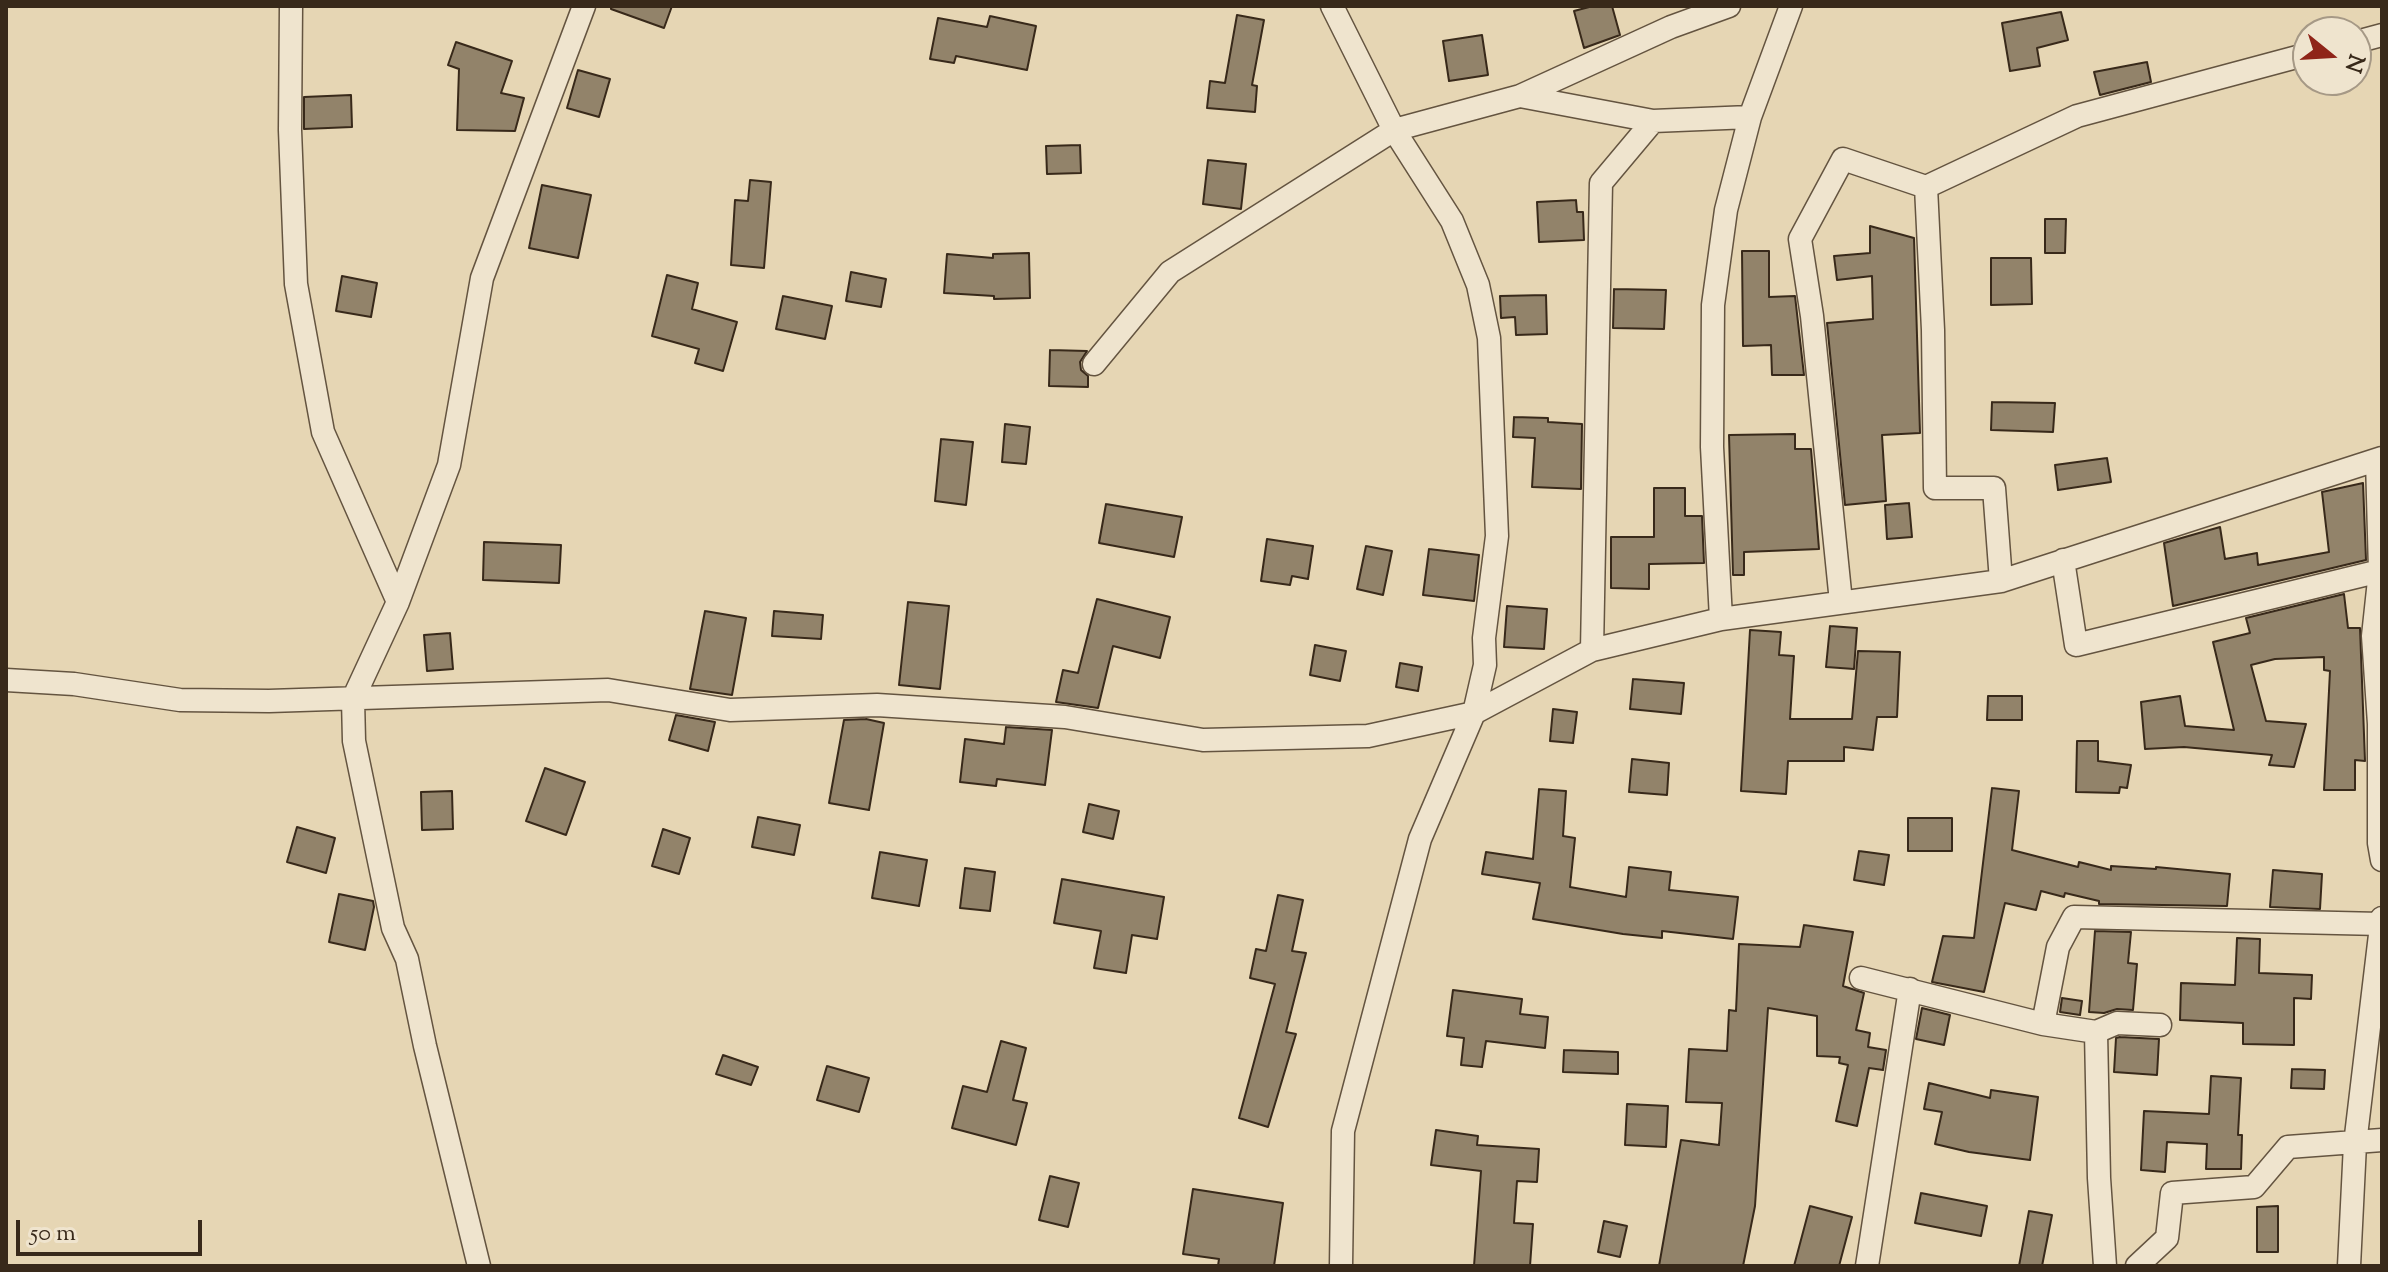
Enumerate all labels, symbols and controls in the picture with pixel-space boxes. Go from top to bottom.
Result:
north arrow [2292,16,2372,96]
text: N [2335,50,2371,76]
scale bar [20,1204,206,1254]
text: 50 m [30,1217,76,1251]

